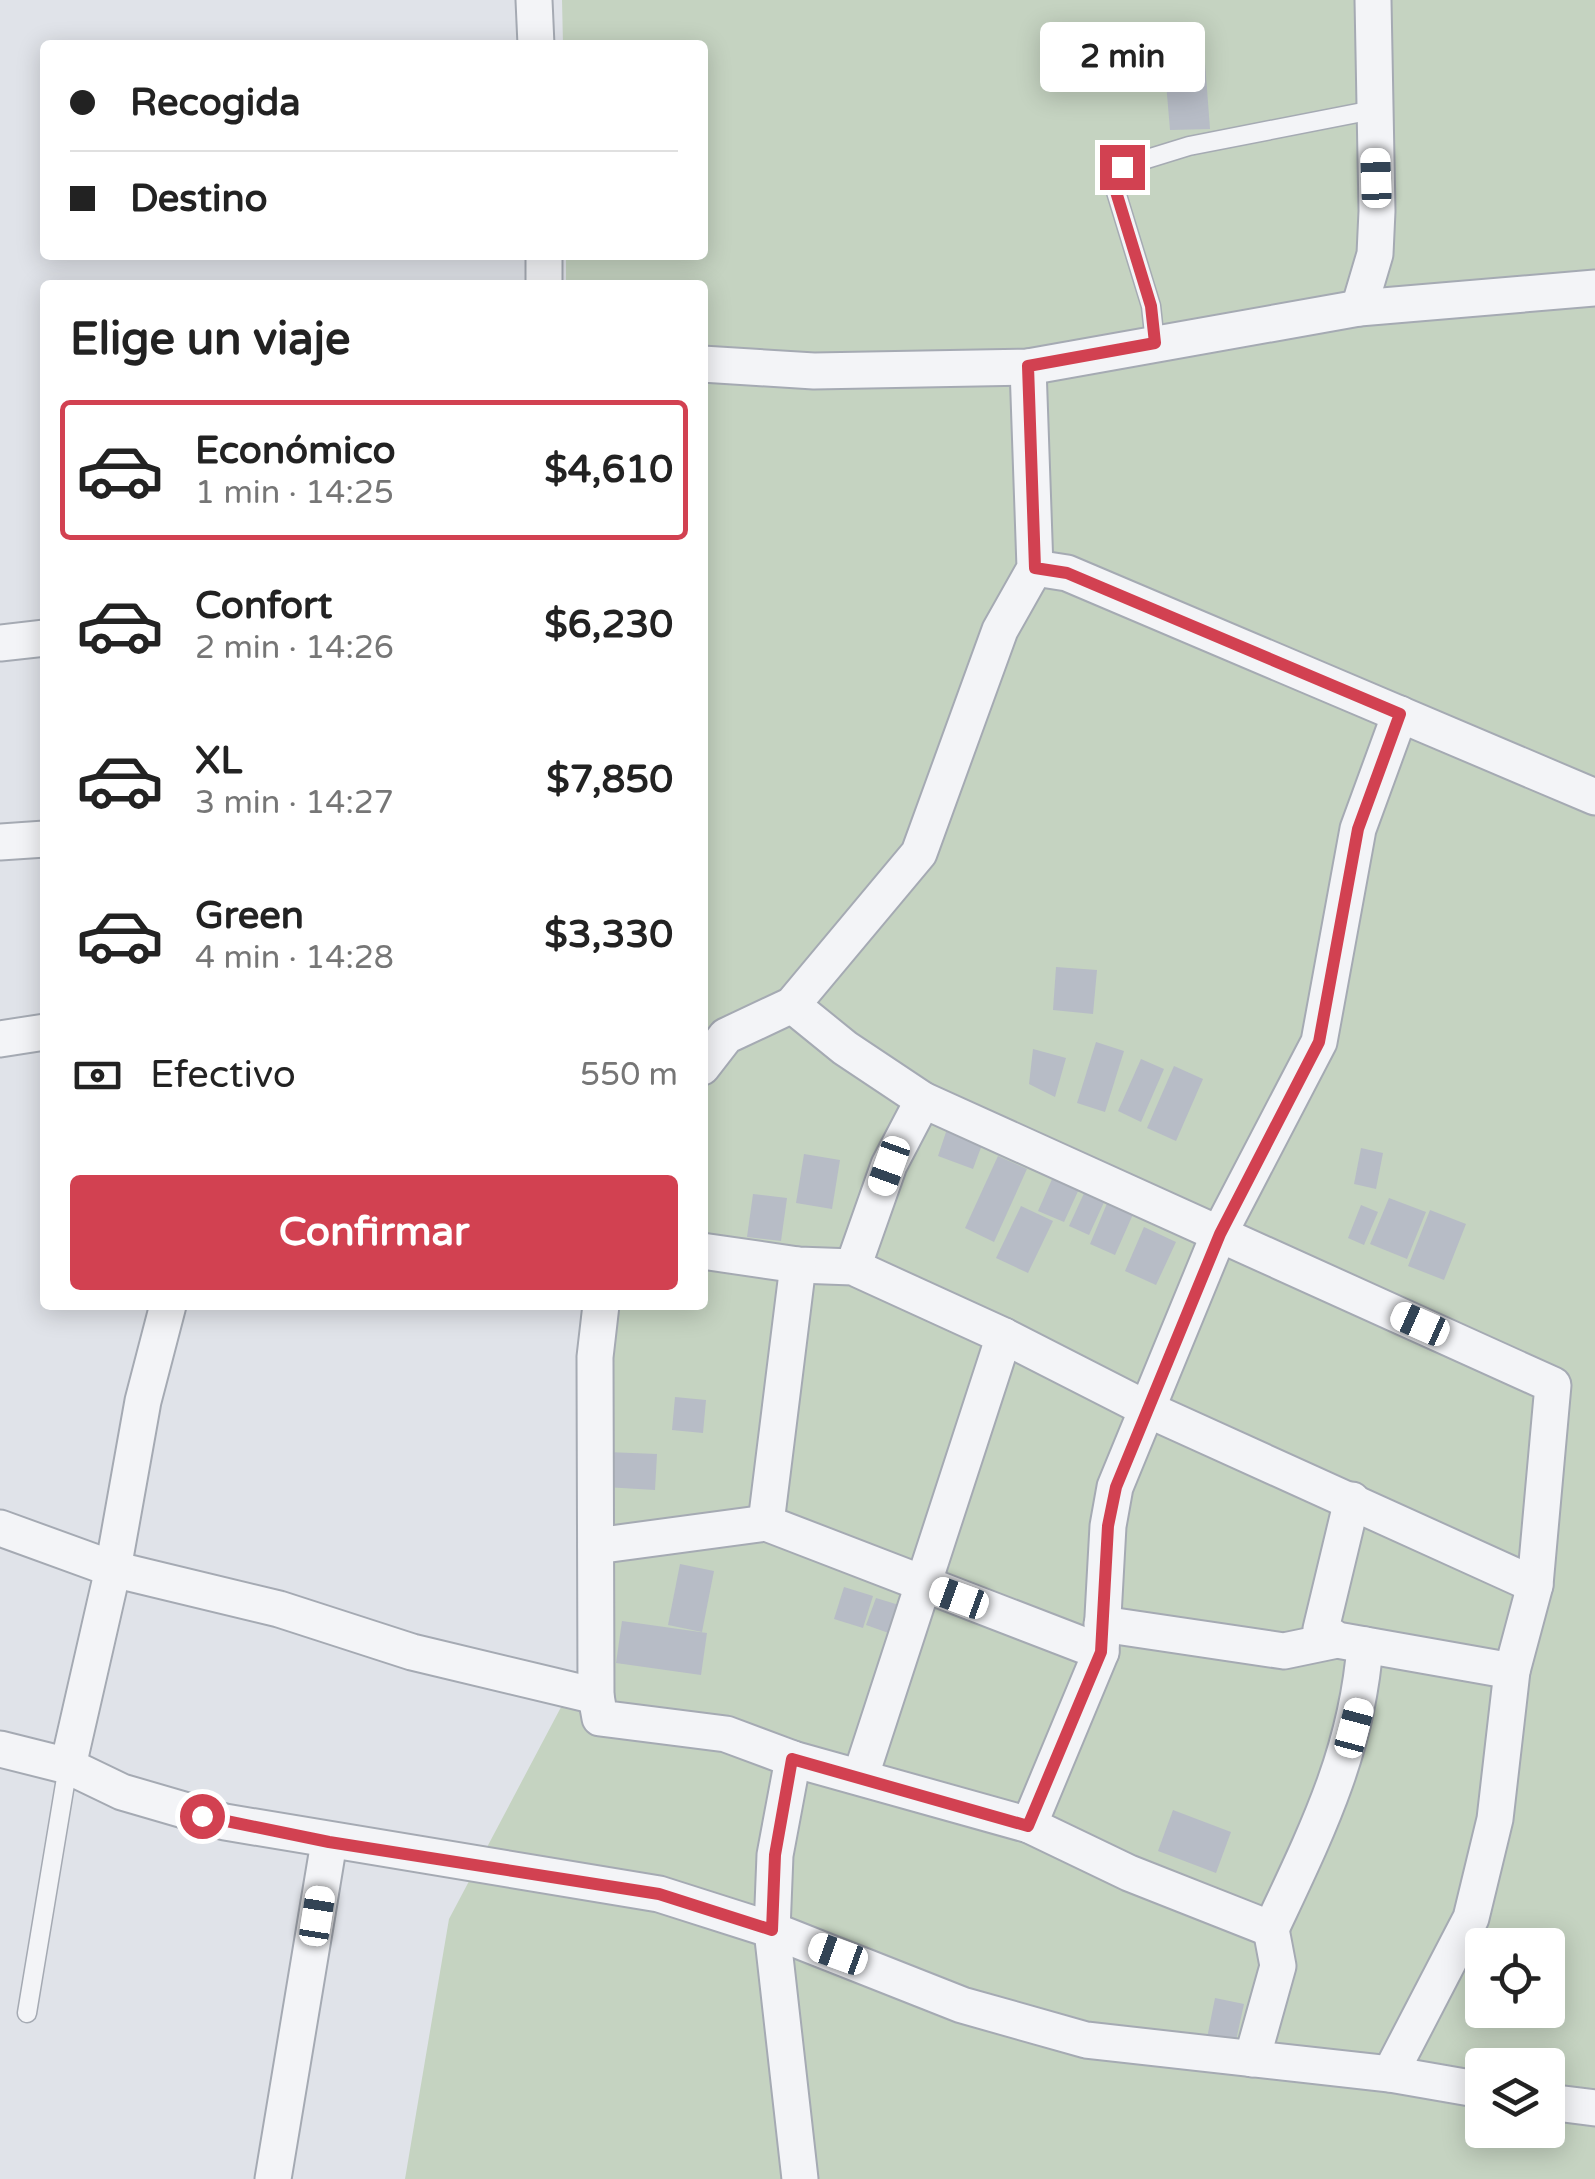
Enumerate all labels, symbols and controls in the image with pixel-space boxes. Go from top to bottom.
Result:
callout: 2 min [1040,22,1204,92]
text: 2 min [1080,38,1165,76]
text: Recogida [130,80,301,126]
route end [1100,145,1145,190]
car [1360,147,1392,209]
text: Destino [130,176,268,222]
text: Elige un viaje [70,313,350,367]
icon: car [75,425,165,515]
text: Económico [195,428,396,474]
text: $4,610 [544,447,673,493]
text: 1 min · 14:25 [195,474,394,512]
icon: car [75,580,165,670]
text: Confort [195,583,332,629]
text: $6,230 [544,602,673,648]
text: 2 min · 14:26 [195,629,394,667]
icon: car [75,735,165,825]
text: XL [195,738,242,784]
text: $7,850 [546,757,673,803]
text: 3 min · 14:27 [195,784,394,822]
icon: car [75,890,165,980]
text: Green [195,893,304,939]
text: $3,330 [544,912,673,958]
text: 4 min · 14:28 [195,939,394,977]
icon: cash [70,1048,125,1103]
text: Efectivo [150,1052,296,1098]
text: 550 m [580,1056,678,1094]
car [865,1133,913,1199]
button: Confirmar [70,1175,678,1290]
car [1386,1298,1454,1350]
car [926,1574,992,1622]
car [1332,1695,1376,1761]
route start [180,1794,225,1839]
car [297,1884,337,1948]
map controls [1465,1928,1565,2148]
button: locate [1465,1928,1565,2028]
car [805,1930,871,1978]
button: layers [1465,2048,1565,2148]

